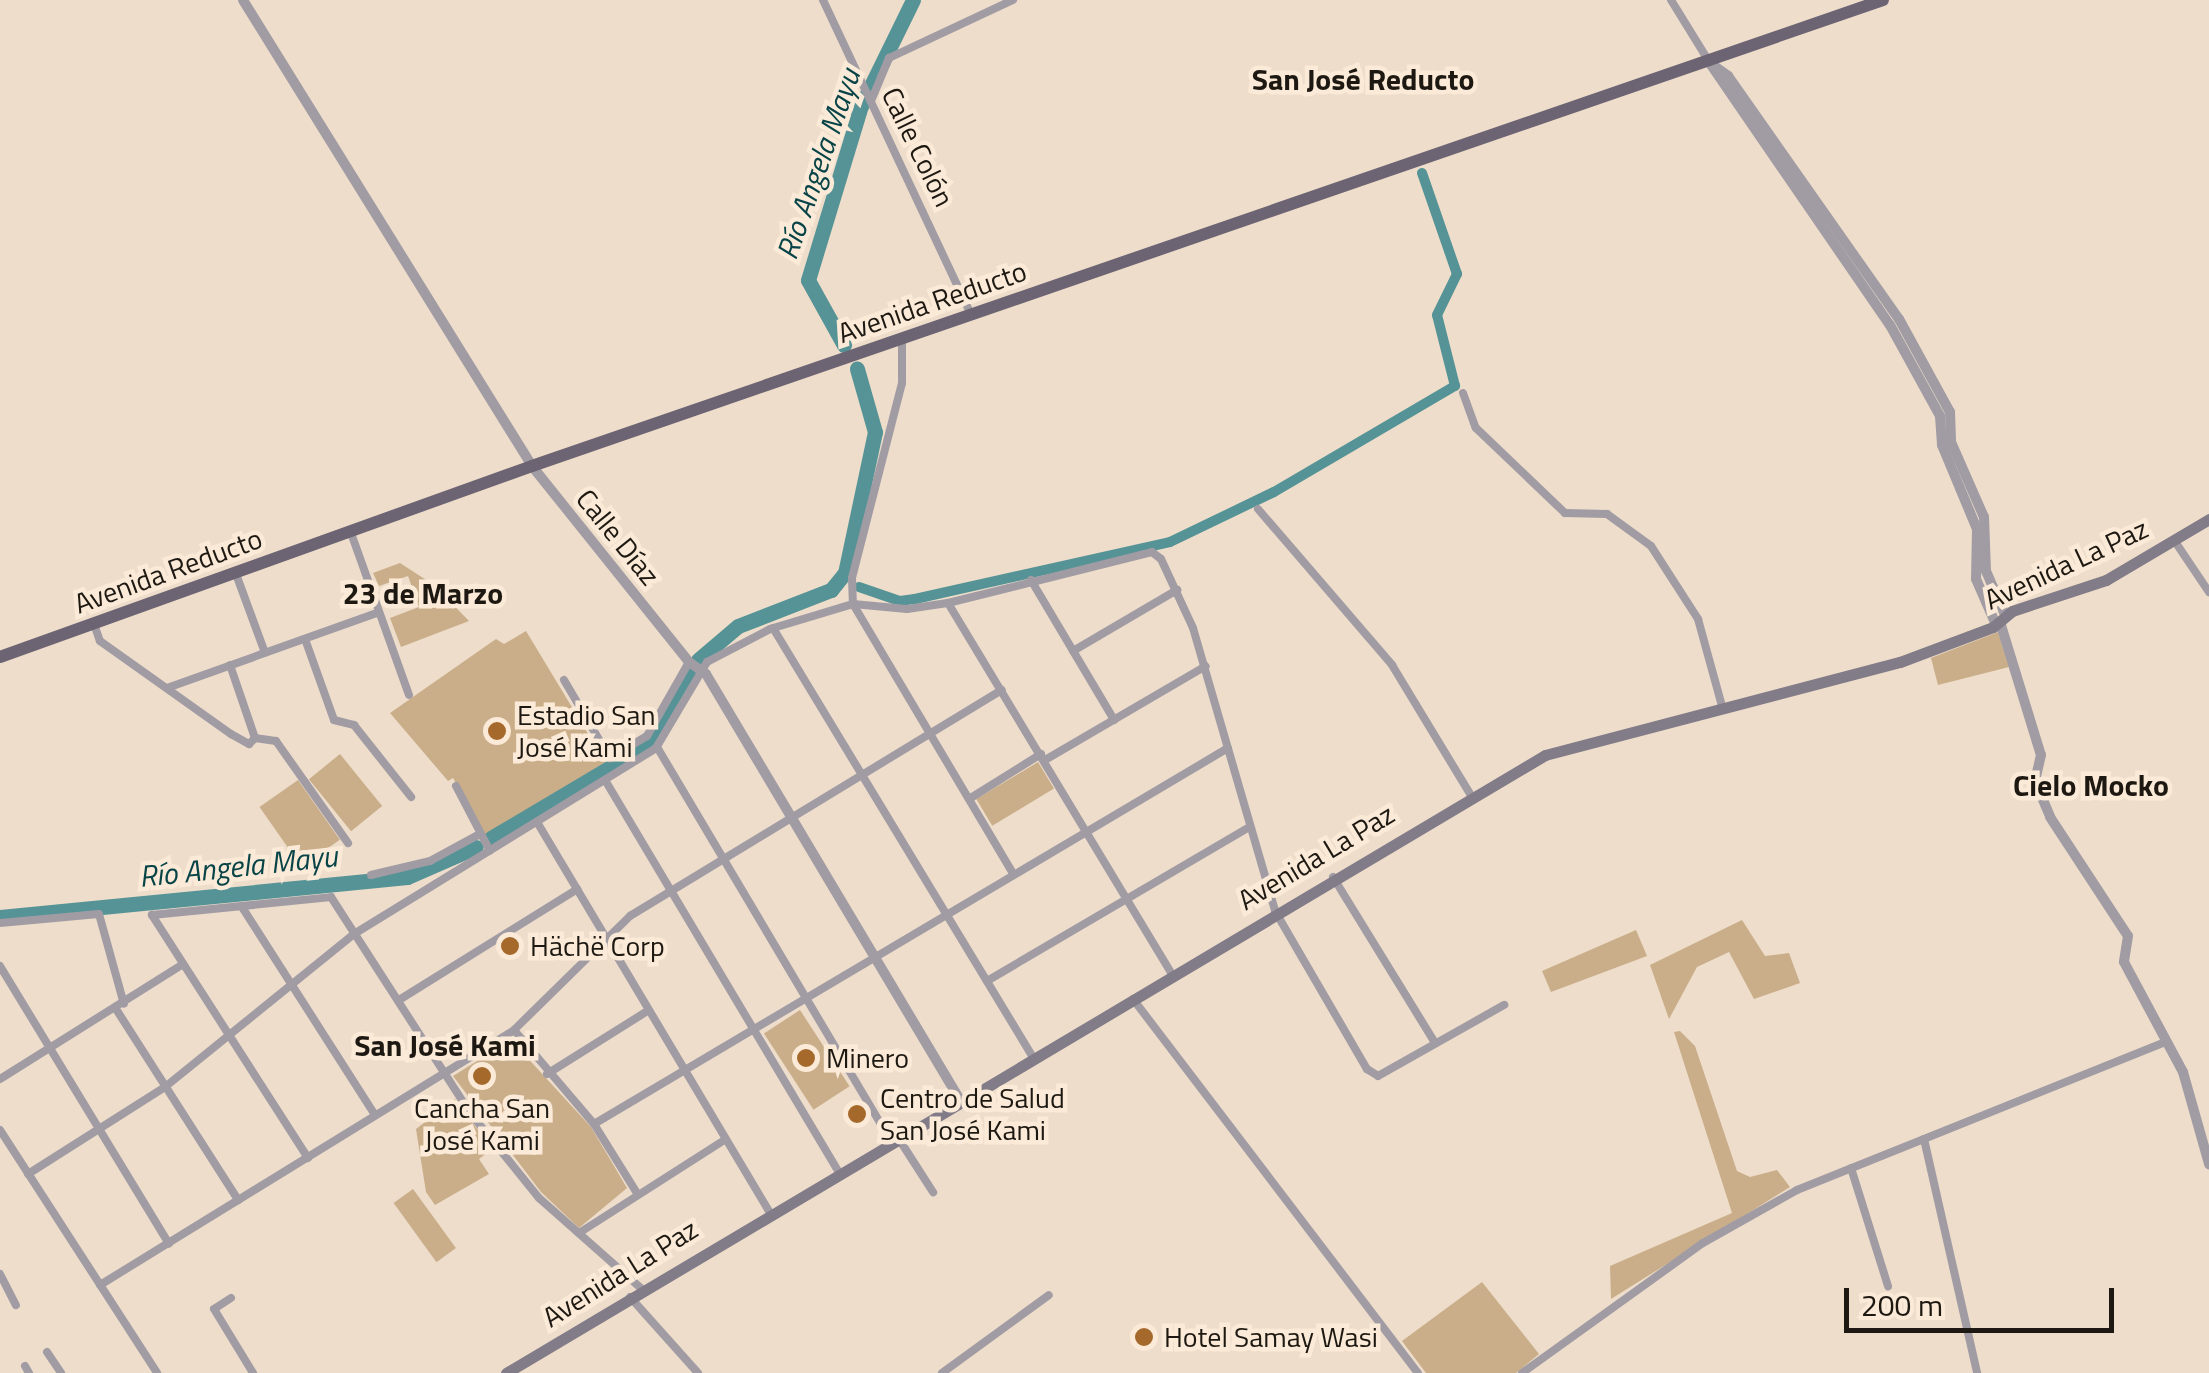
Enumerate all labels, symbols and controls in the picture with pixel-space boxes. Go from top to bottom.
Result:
district label: San José Reducto [1252,61,1474,97]
water label: Río Angela Mayu [769,64,867,264]
street label: Calle Colón [875,82,961,212]
street label: Avenida Reducto [833,254,1031,350]
street label: Calle Díaz [569,482,667,592]
street label: Avenida La Paz [1979,511,2153,617]
street label: Avenida Reducto [70,521,266,621]
district label: 23 de Marzo [343,575,503,611]
place label: Estadio San José Kami [517,698,655,764]
marker: Estadio San José Kami [486,720,508,742]
district label: Cielo Mocko [2013,767,2169,803]
street label: Avenida La Paz [1232,797,1400,917]
water label: Río Angela Mayu [137,838,339,894]
place label: Hächë Corp [530,929,665,963]
marker: Hächë Corp [499,935,521,957]
district label: San José Kami [354,1027,536,1063]
place label: Minero [826,1041,909,1075]
marker: Minero [795,1047,817,1069]
marker: Cancha San José Kami [471,1065,493,1087]
place label: Centro de Salud San José Kami [880,1081,1065,1147]
place label: Cancha San José Kami [414,1091,550,1157]
marker: Centro de Salud San José Kami [844,1101,870,1127]
street label: Avenida La Paz [536,1212,704,1334]
scale bar [1849,1268,2119,1330]
text: 200 m [1861,1282,1943,1328]
place label: Hotel Samay Wasi [1164,1320,1378,1354]
marker: Hotel Samay Wasi [1133,1326,1155,1348]

